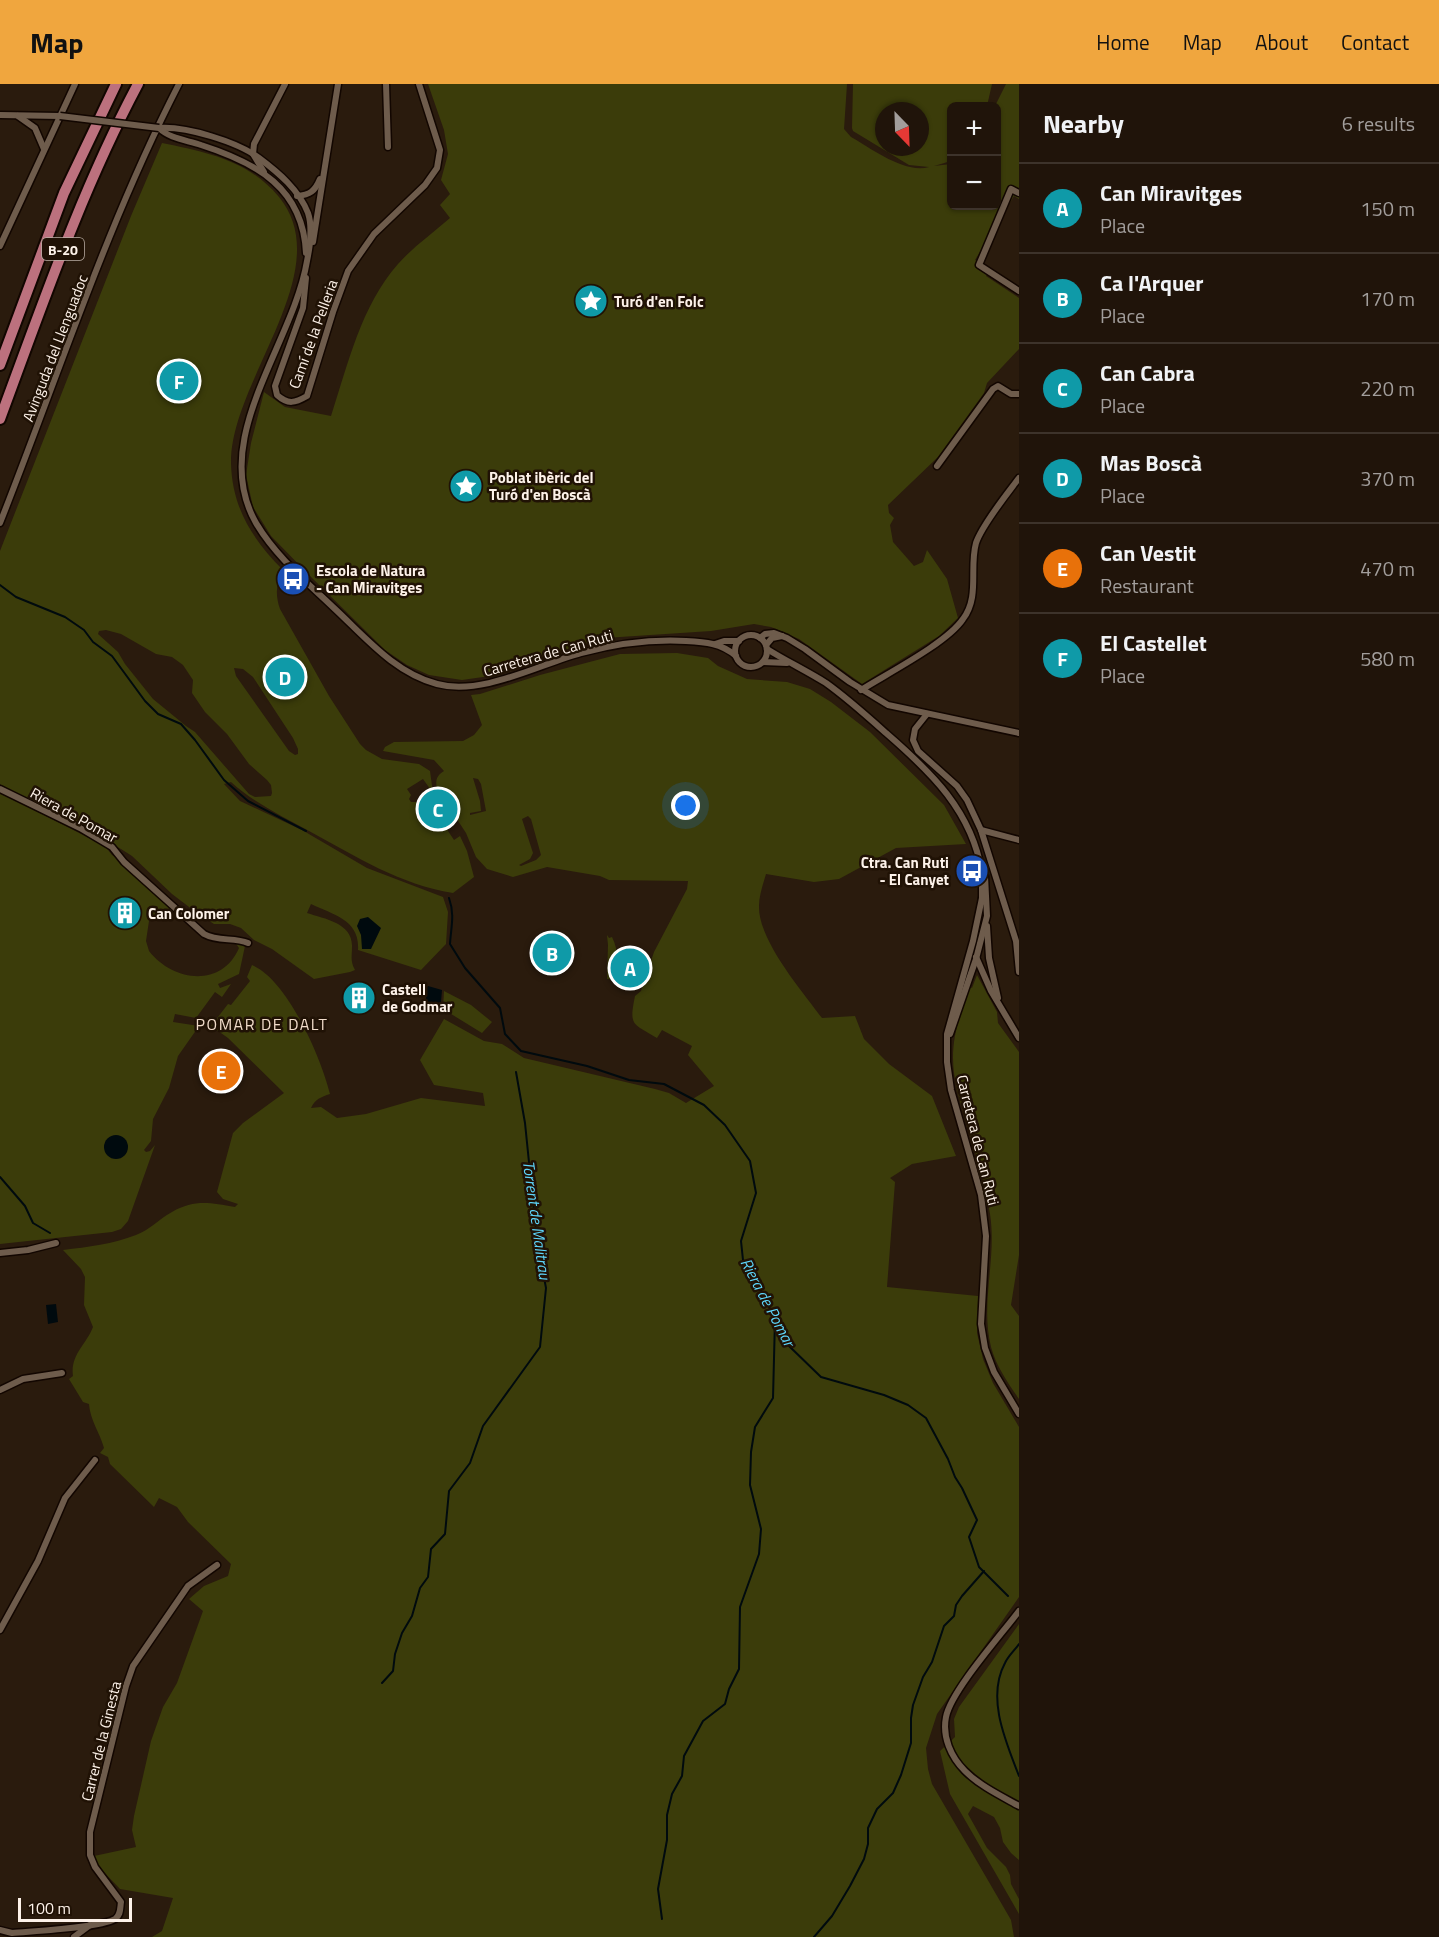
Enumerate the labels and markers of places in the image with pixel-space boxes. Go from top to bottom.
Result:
place icon: Turó d'en Folc [573,283,609,319]
place label: Turó d'en Folc [614,290,704,313]
pin: F [160,358,198,404]
place label: Poblat ibèric del Turó d'en Boscà [489,466,594,506]
place icon: Poblat ibèric del Turó d'en Boscà [448,468,484,504]
place label: Escola de Natura - Can Miravitges [316,559,426,599]
bus stop icon: Escola de Natura - Can Miravitges [275,561,311,597]
pin: D [266,654,304,700]
pin: C [418,786,458,832]
place label: Ctra. Can Ruti - El Canyet [861,851,950,891]
bus stop icon: Ctra. Can Ruti - El Canyet [954,853,990,889]
building icon: Can Colomer [107,895,143,931]
place label: Can Colomer [148,902,230,925]
pin: B [532,930,572,976]
pin: A [610,946,650,990]
place label: Castell de Godmar [382,978,453,1018]
building icon: Castell de Godmar [341,980,377,1016]
pin: E [202,1048,240,1094]

